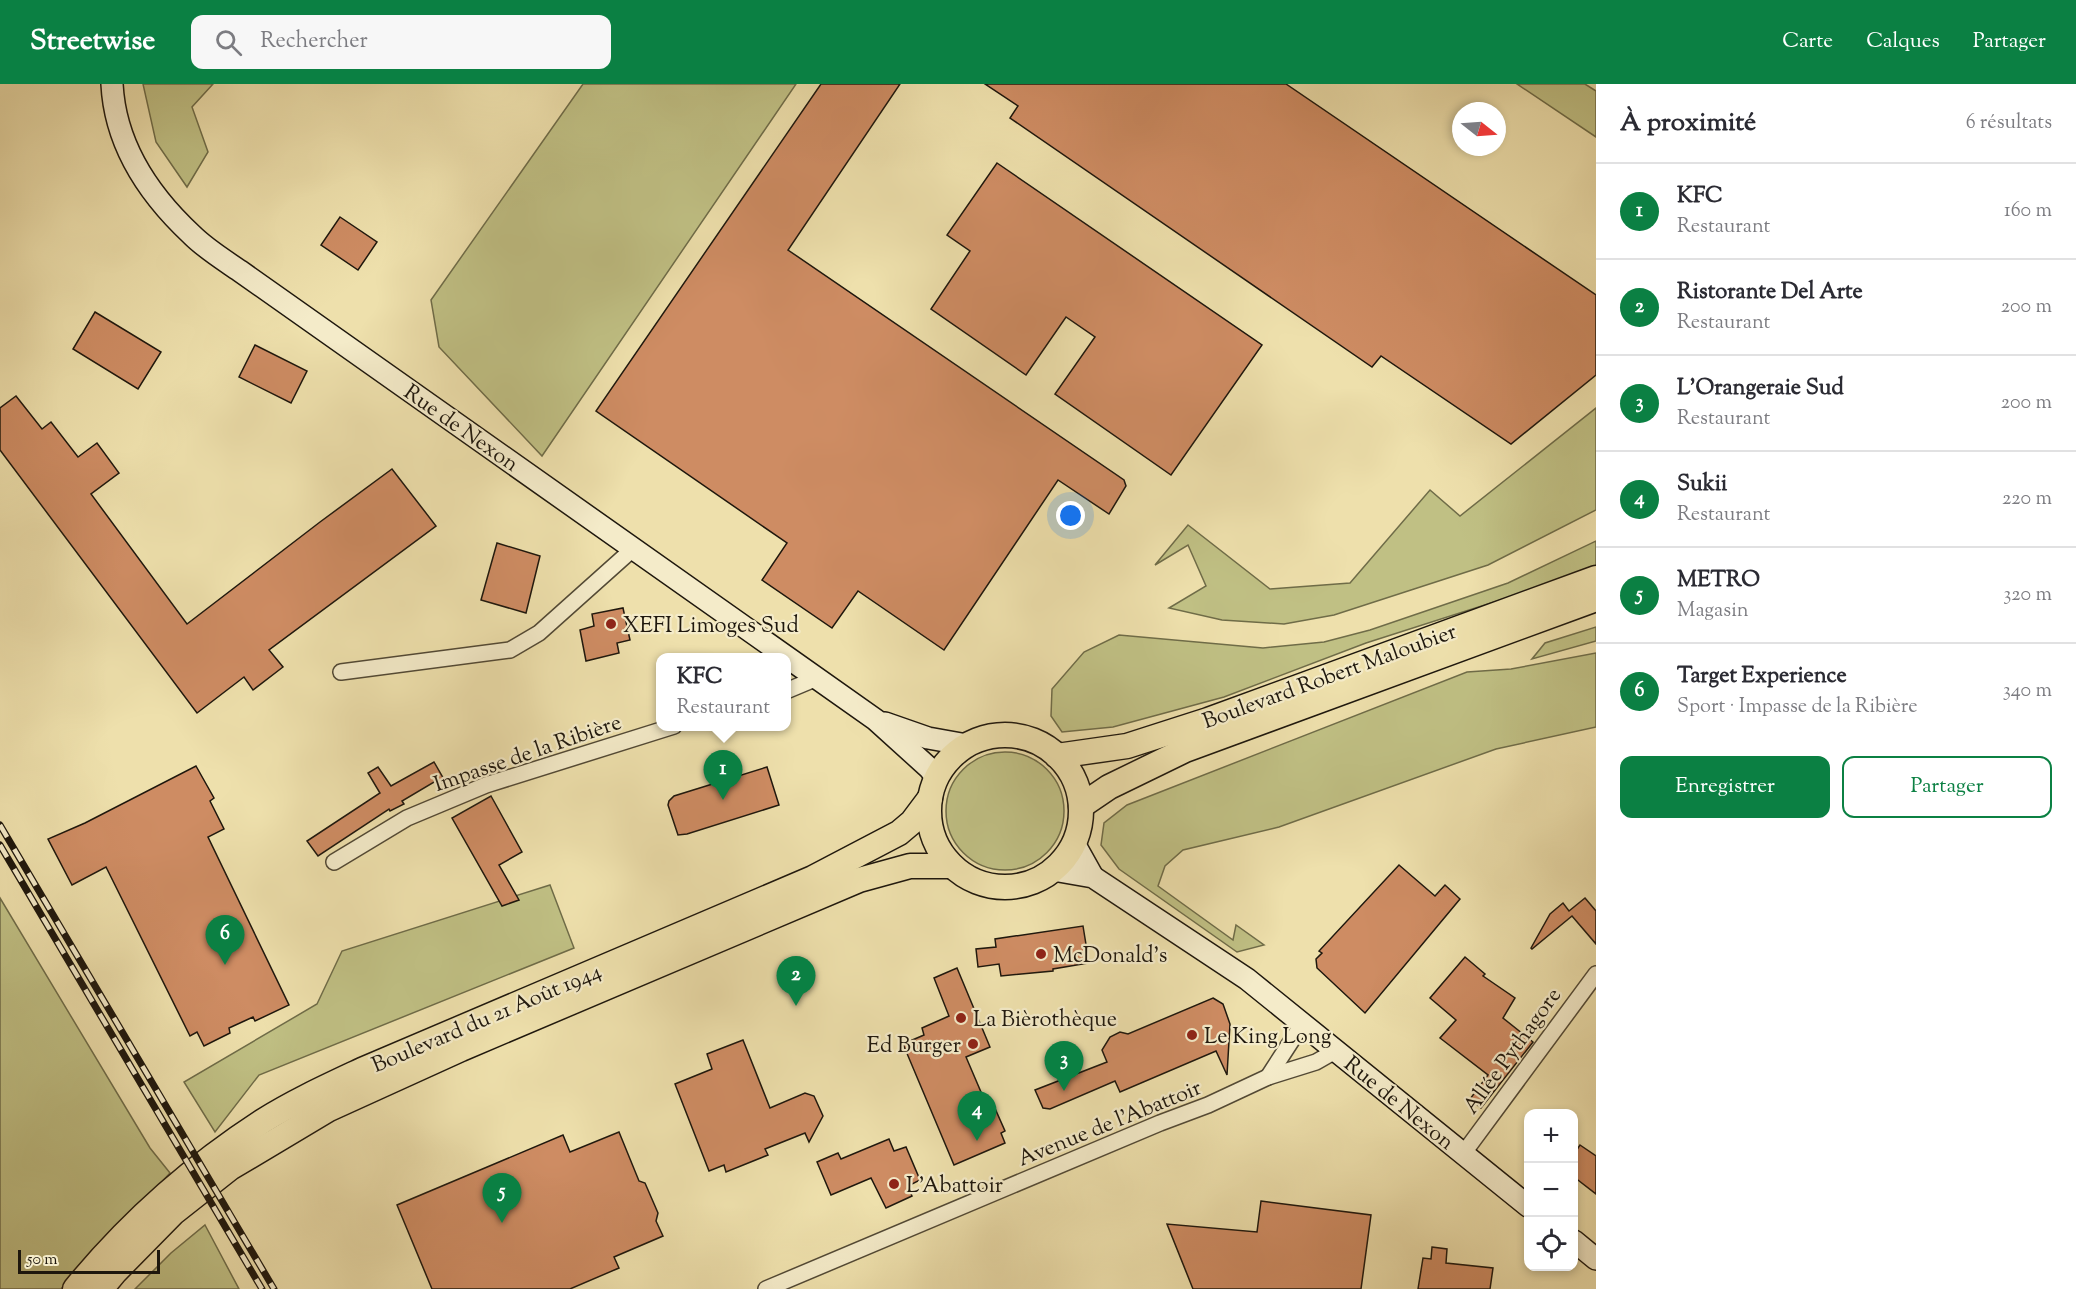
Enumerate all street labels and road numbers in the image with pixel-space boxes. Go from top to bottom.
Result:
street label: Rue de Nexon [396,378,524,481]
street label: Boulevard Robert Maloubier [1199,617,1462,739]
street label: Impasse de la Ribière [430,708,626,802]
street label: Boulevard du 21 Août 1944 [367,957,607,1083]
street label: Allée Pythagore [1457,982,1570,1122]
street label: Rue de Nexon [1336,1050,1460,1159]
street label: Avenue de l'Abattoir [1013,1073,1207,1176]

